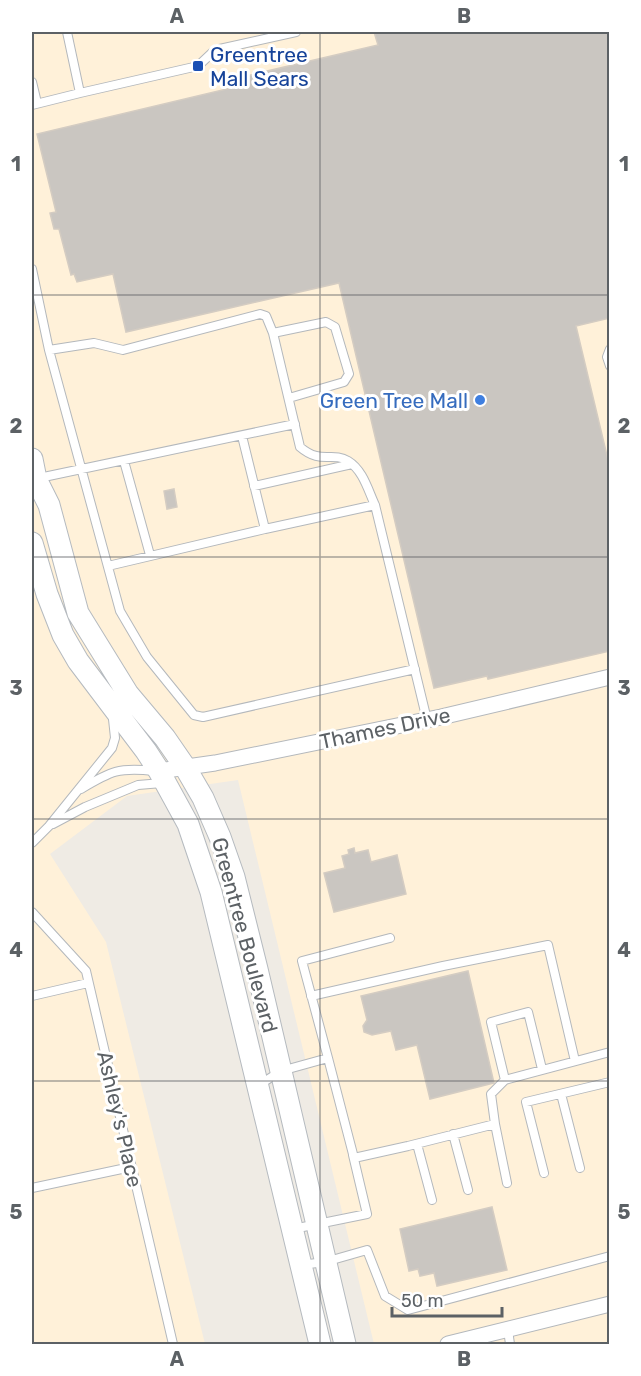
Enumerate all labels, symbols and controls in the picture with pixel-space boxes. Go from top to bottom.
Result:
text: A [170,4,185,28]
text: B [457,4,471,28]
place label: Greentree Mall Sears [210,42,309,91]
marker: Greentree Mall Sears [191,59,205,73]
text: 1 [11,152,21,176]
text: 1 [619,152,629,176]
place label: Green Tree Mall [320,388,468,413]
marker: Green Tree Mall [473,393,487,407]
text: 2 [10,414,23,438]
text: 2 [618,414,631,438]
text: 3 [9,676,23,700]
text: 3 [617,676,631,700]
street label: Thames Drive [317,702,453,754]
street label: Greentree Boulevard [207,835,283,1035]
text: 4 [9,938,23,962]
text: 4 [617,938,631,962]
street label: Ashley's Place [92,1048,148,1190]
text: 5 [10,1200,23,1224]
text: 5 [618,1200,631,1224]
scale bar [392,1280,502,1318]
text: 50 m [401,1290,444,1312]
text: A [170,1347,185,1371]
text: B [457,1347,471,1371]

